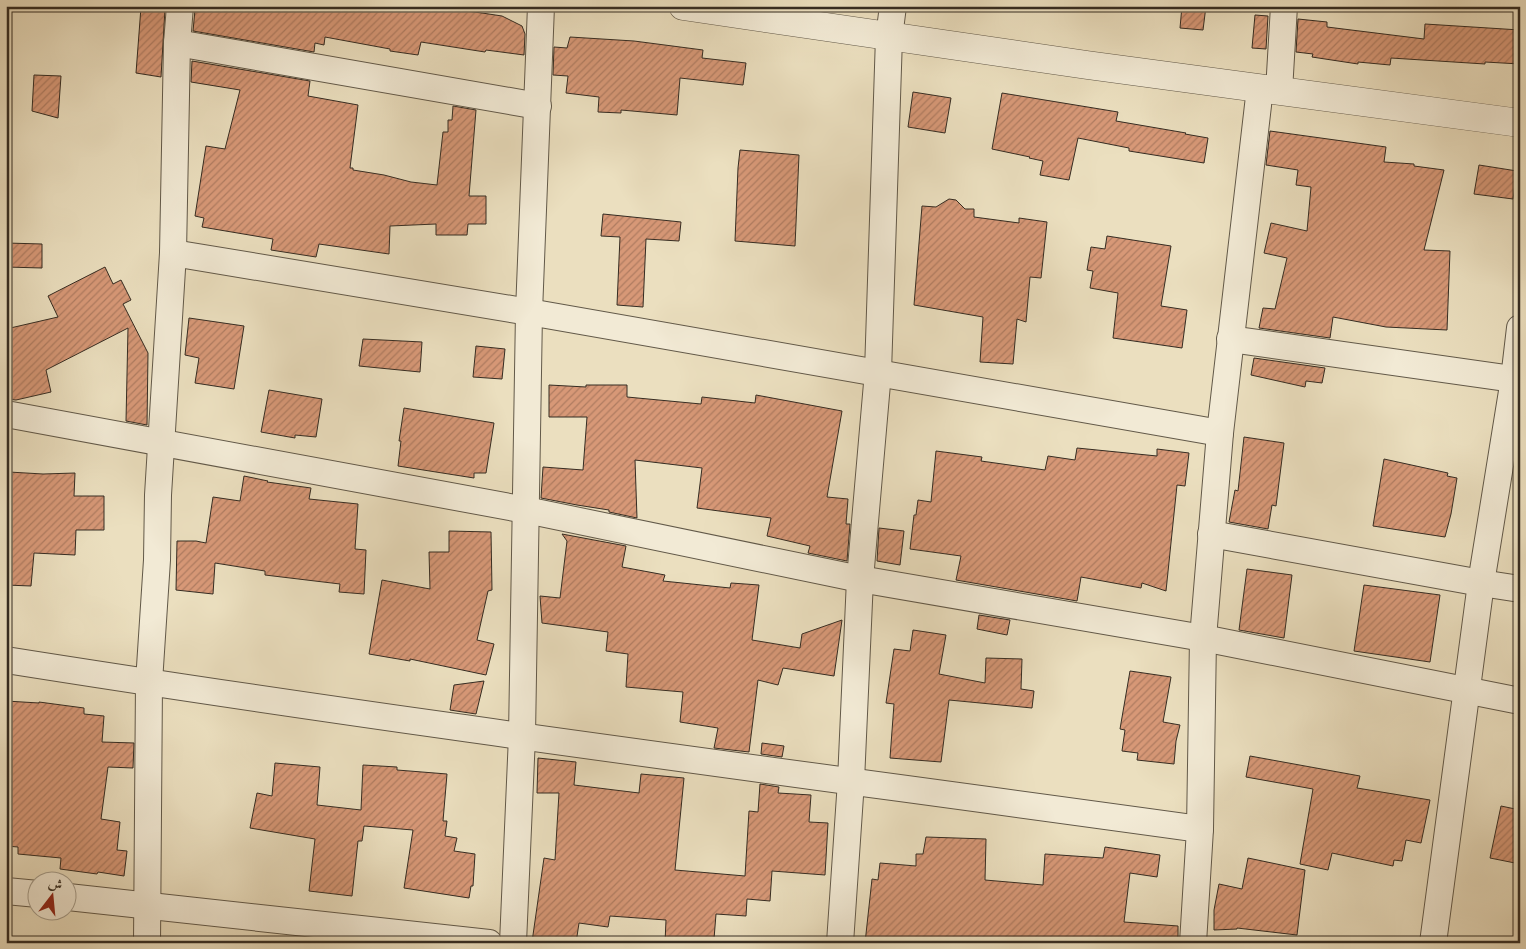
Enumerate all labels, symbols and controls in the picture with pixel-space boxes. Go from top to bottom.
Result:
north arrow [28,872,78,922]
text: ش [46,874,65,897]

